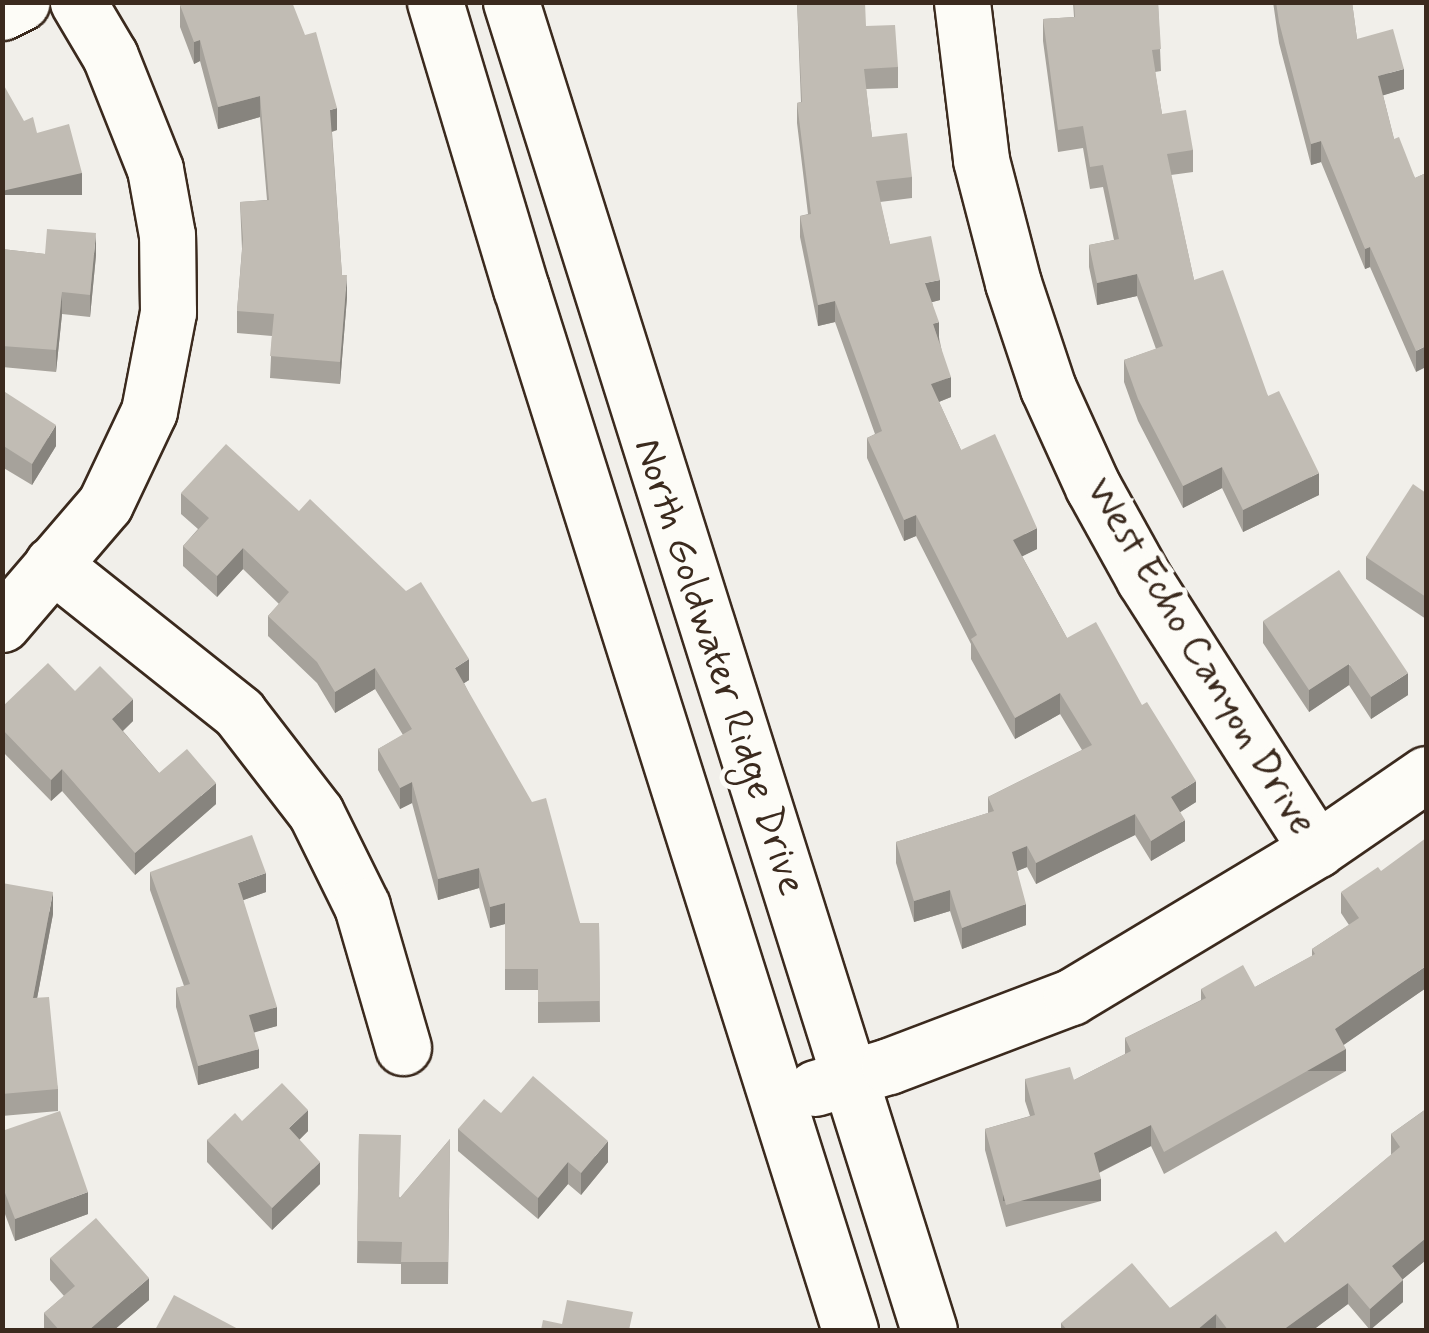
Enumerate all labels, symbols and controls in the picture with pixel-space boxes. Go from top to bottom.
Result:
street label: North Goldwater Ridge Drive [623,433,815,901]
street label: West Echo Canyon Drive [1074,470,1326,844]

